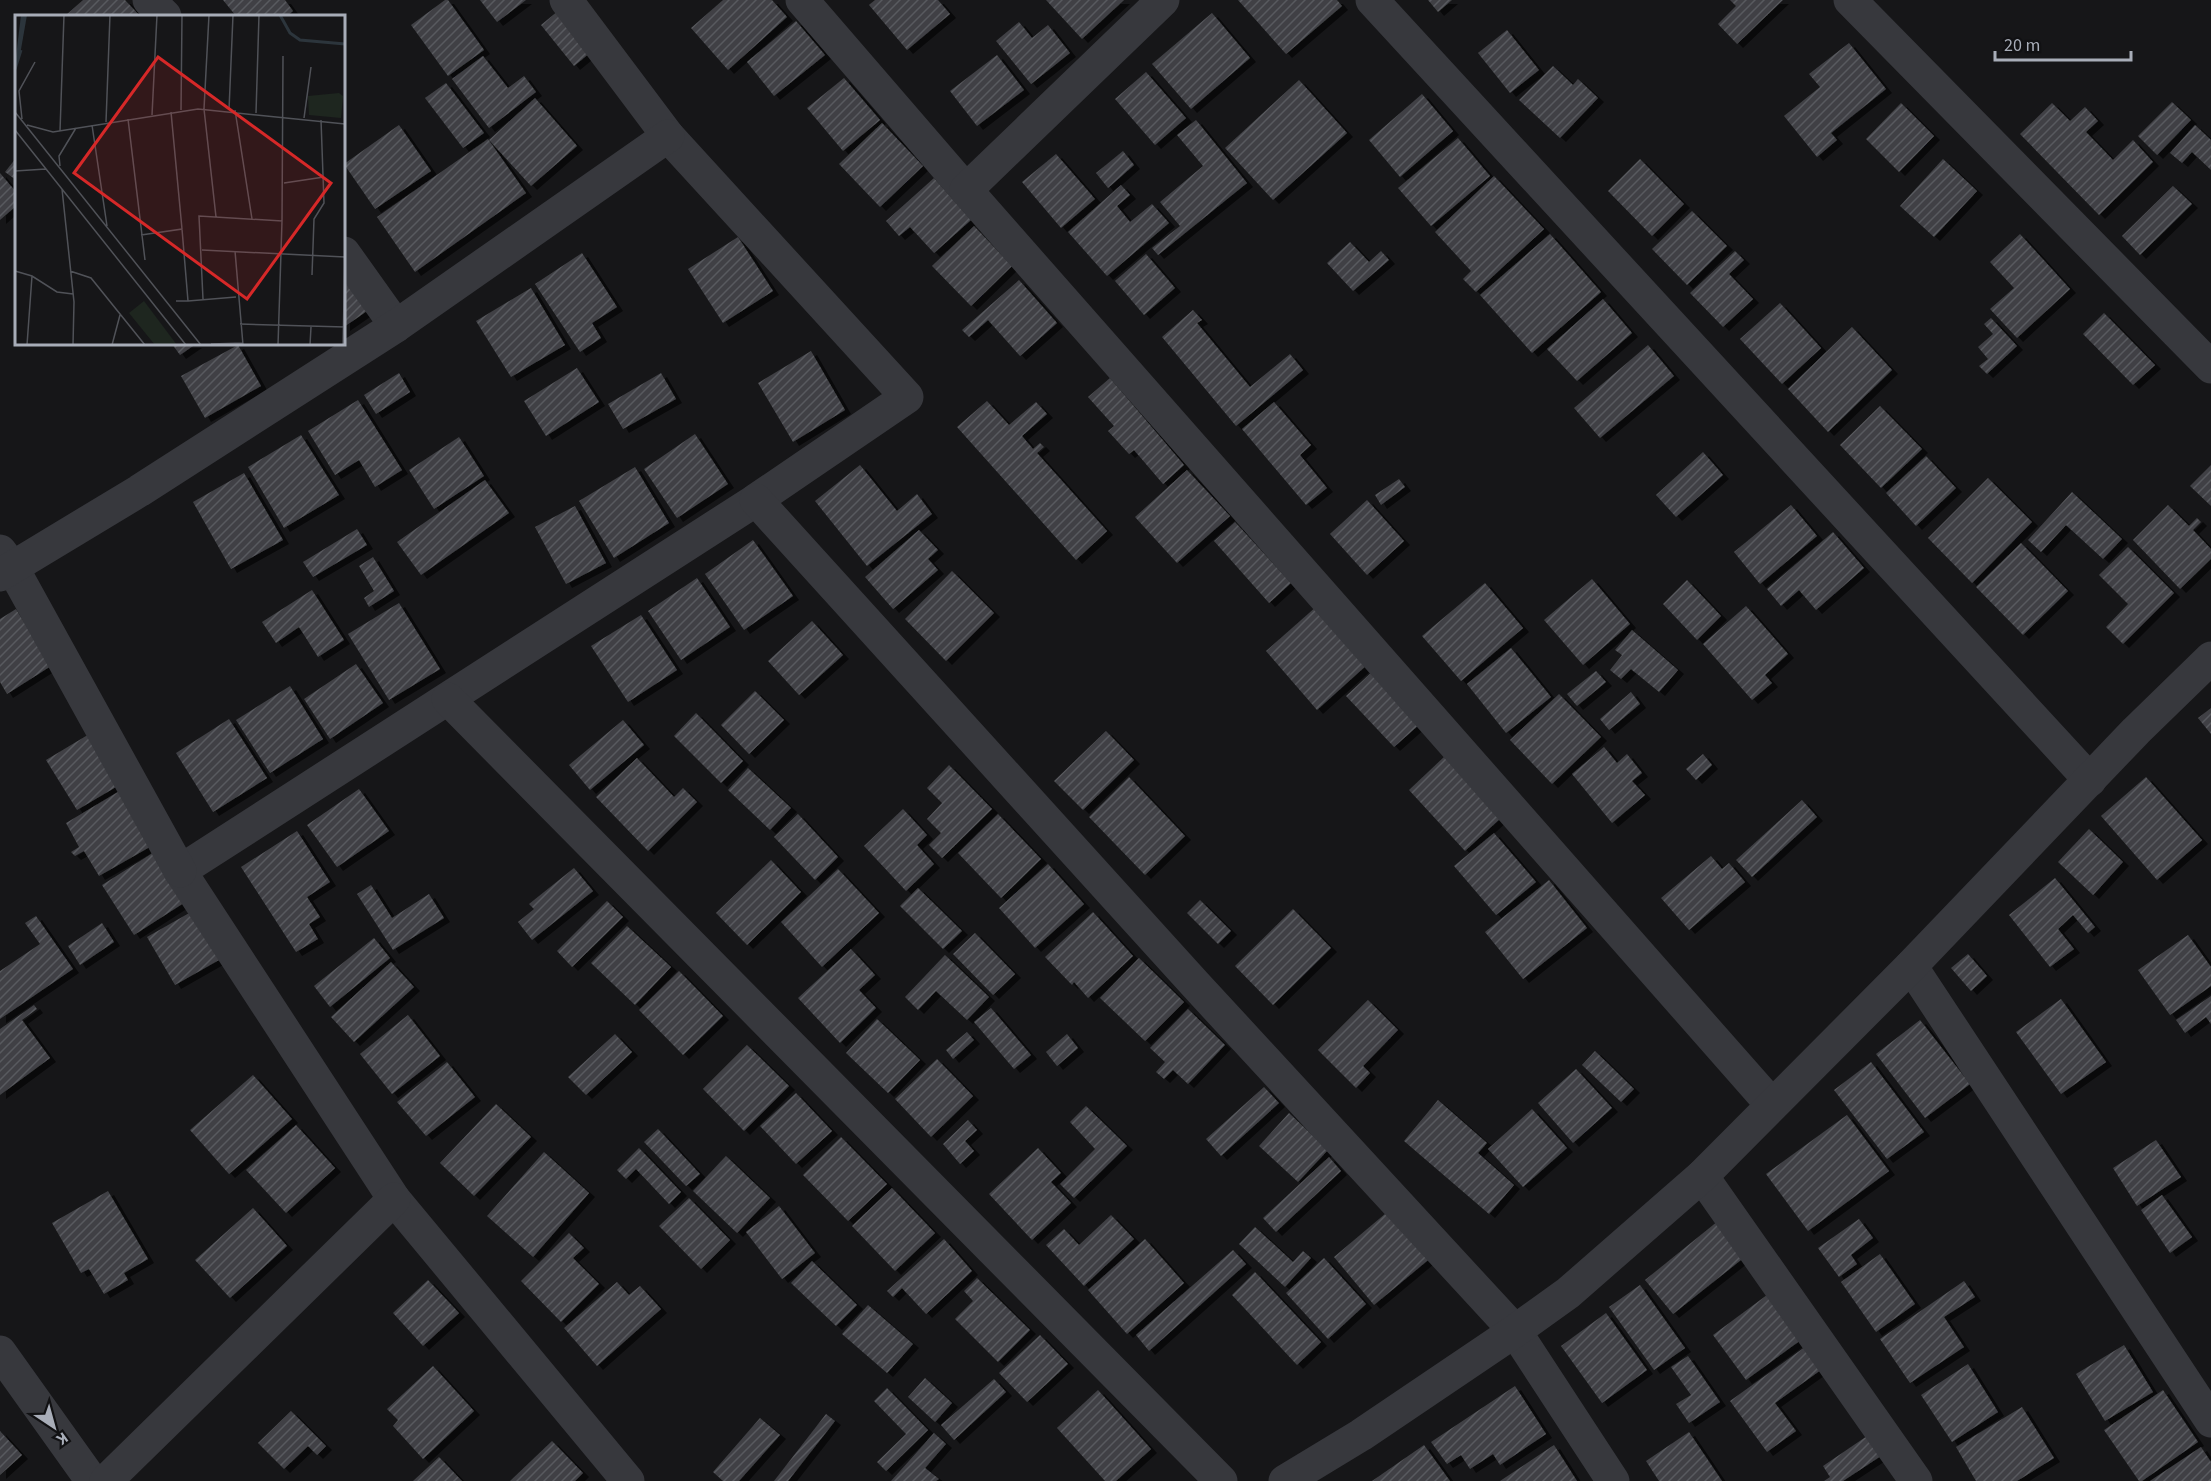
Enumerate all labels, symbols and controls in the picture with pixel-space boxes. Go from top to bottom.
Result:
inset map [15,15,345,345]
scale bar [1995,24,2132,62]
text: 20 m [2004,33,2040,58]
north arrow [24,1397,84,1457]
text: K [52,1427,73,1450]

